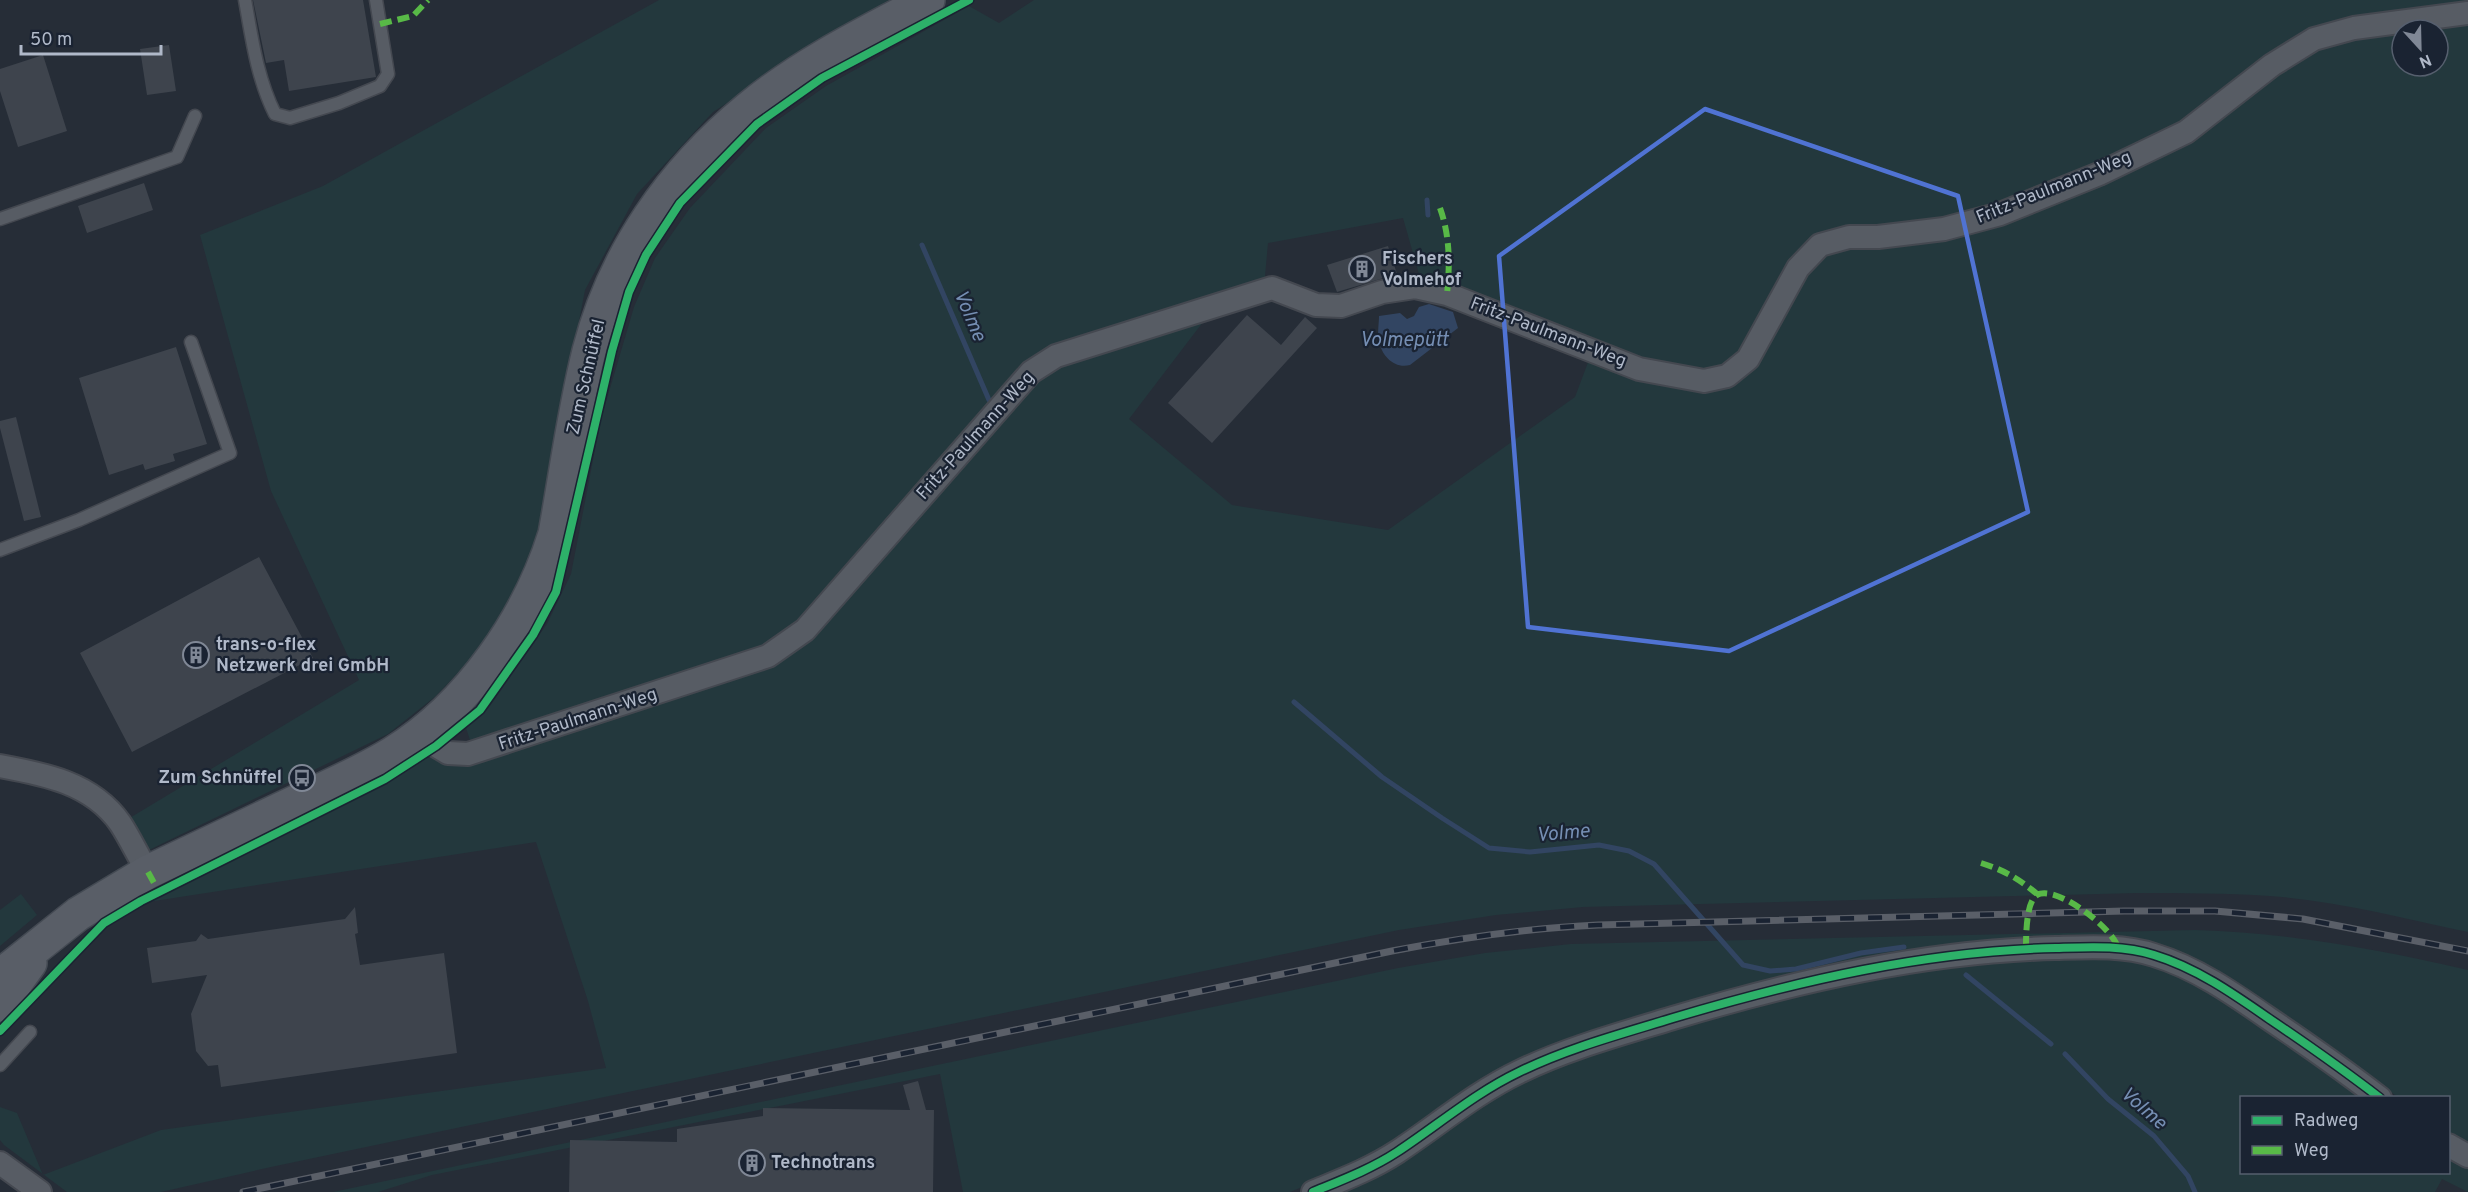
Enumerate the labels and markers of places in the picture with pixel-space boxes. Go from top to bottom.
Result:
place label: Fischers Volmehof [1382,248,1462,292]
building icon: Fischers Volmehof [1347,254,1377,284]
place label: trans-o-flex Netzwerk drei GmbH [216,634,389,678]
building icon: trans-o-flex Netzwerk drei GmbH [181,640,211,670]
bus stop icon: Zum Schnüffel [287,763,317,793]
place label: Zum Schnüffel [159,767,282,790]
building icon: Technotrans [737,1148,767,1178]
place label: Technotrans [771,1152,875,1175]

